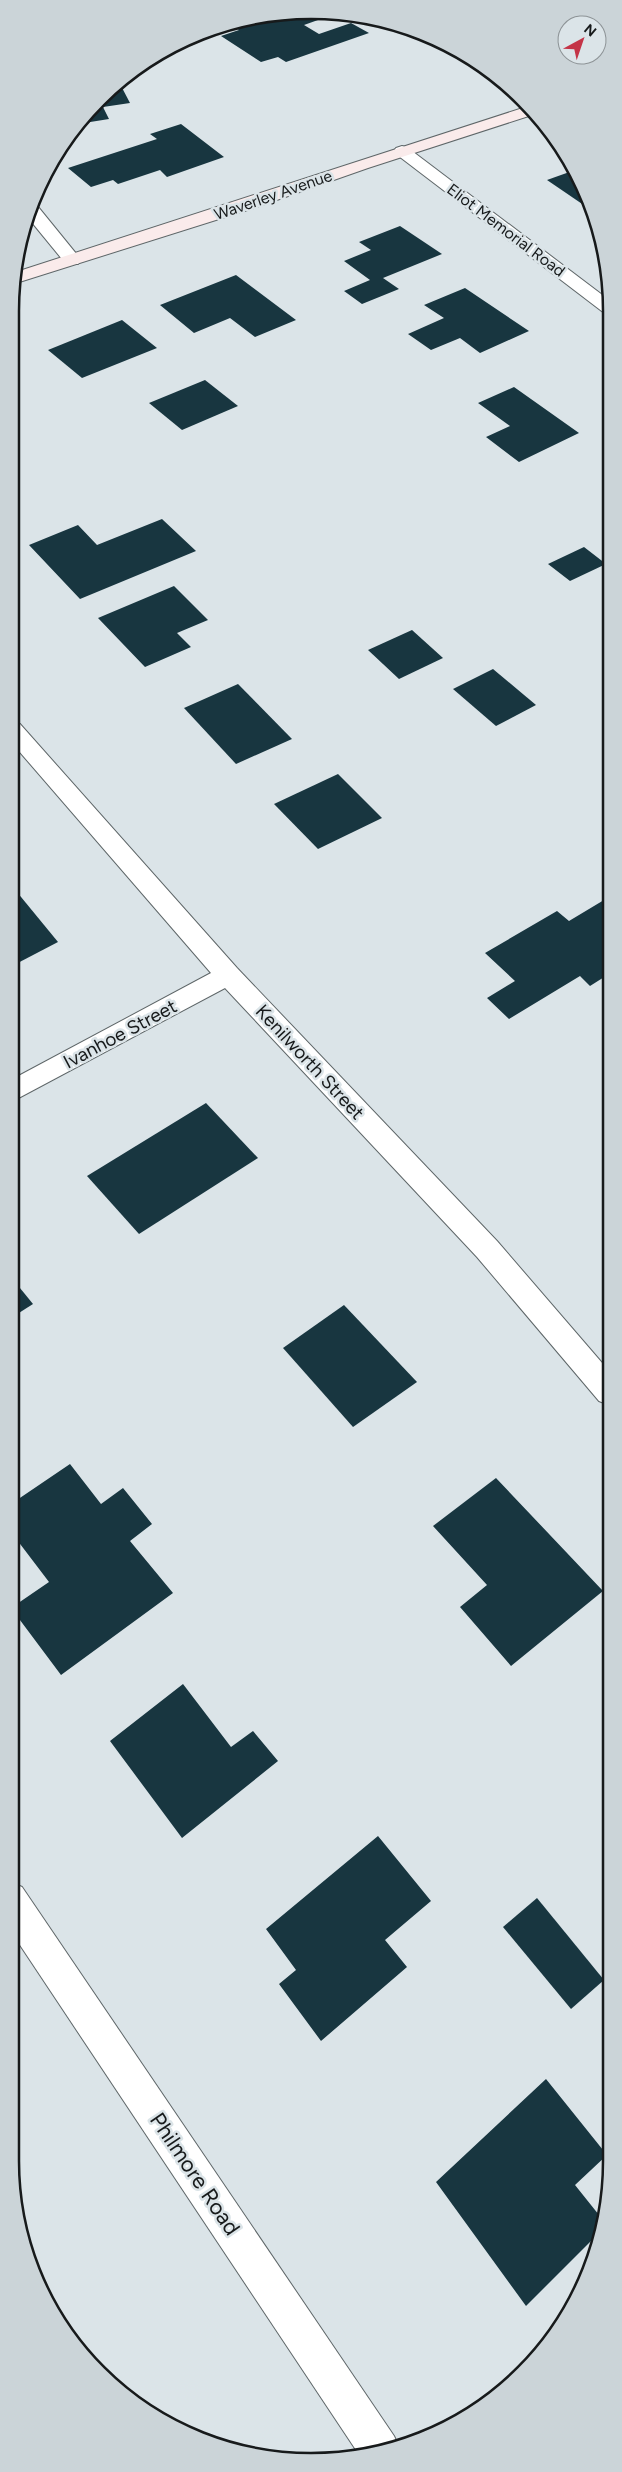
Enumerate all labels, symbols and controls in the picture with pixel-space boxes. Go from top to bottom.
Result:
north arrow [557,15,607,65]
text: N [580,20,600,40]
street label: Waverley Avenue [211,166,335,224]
street label: Eliot Memorial Road [443,179,569,281]
street label: Ivanhoe Street [59,995,181,1073]
street label: Kenilworth Street [251,1000,369,1124]
street label: Philmore Road [144,2108,246,2240]

